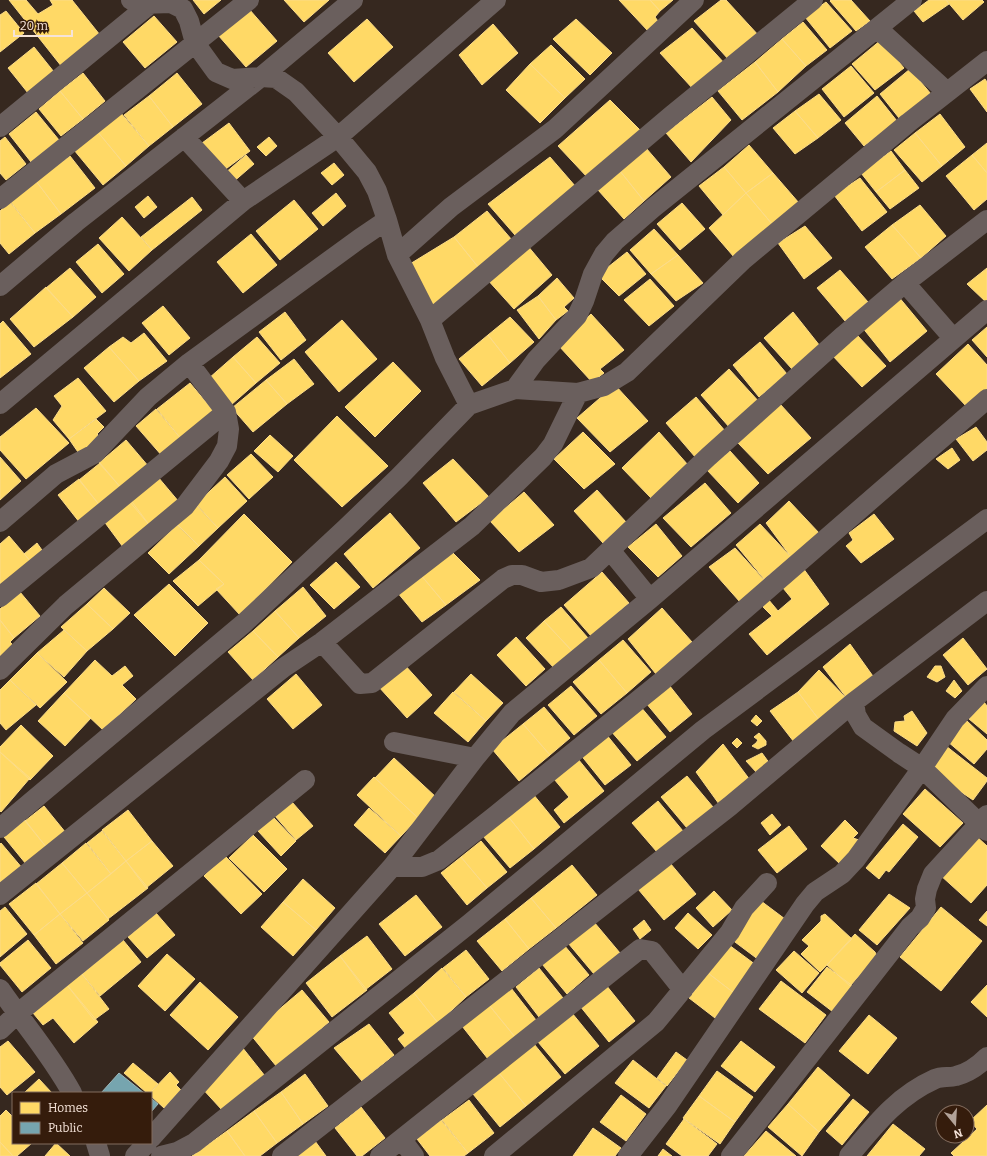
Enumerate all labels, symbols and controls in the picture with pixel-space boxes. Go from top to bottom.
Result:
scale bar [14,12,72,38]
text: 20 m [20,19,49,33]
legend [12,1092,152,1144]
text: Homes [48,1101,88,1115]
north arrow [935,1104,975,1144]
text: Public [48,1121,83,1135]
text: N [951,1126,964,1141]

